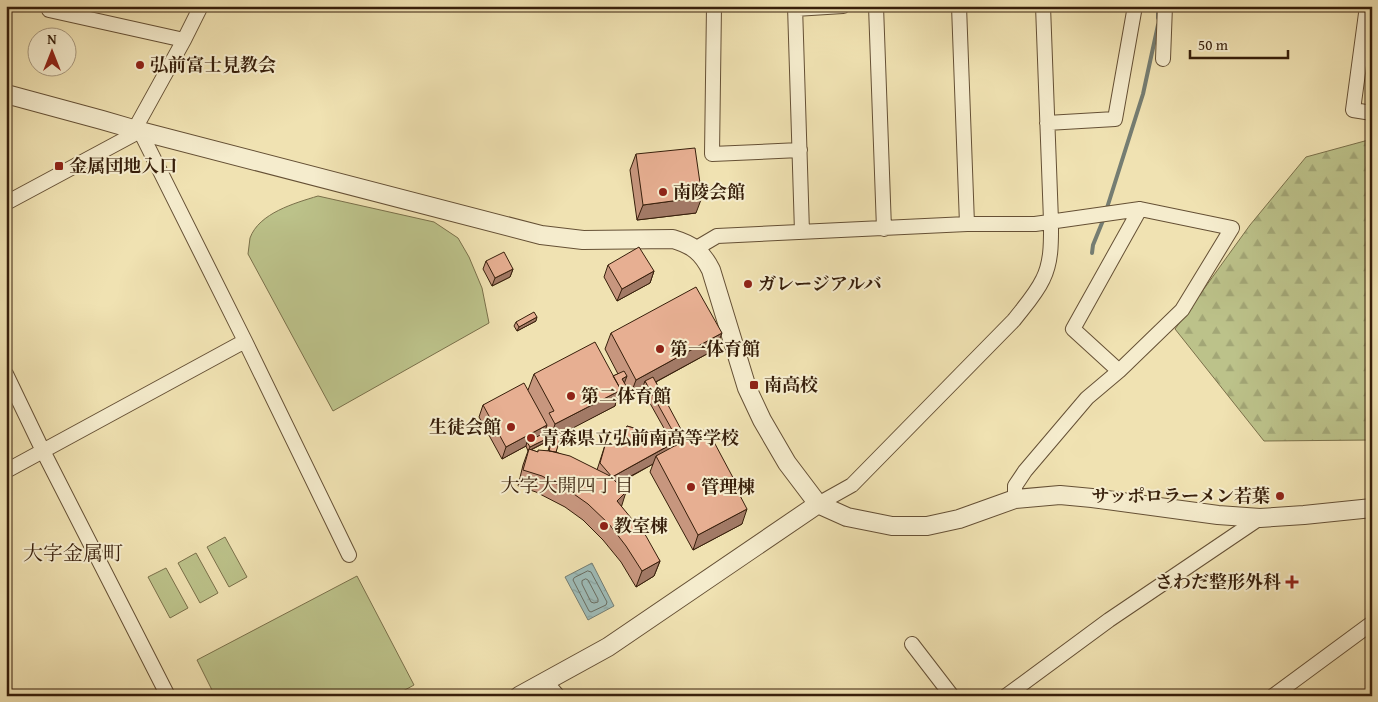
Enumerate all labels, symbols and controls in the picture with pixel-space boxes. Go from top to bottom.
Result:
north arrow [28,28,78,78]
scale bar [1190,28,1288,60]
text: N [47,29,57,49]
text: 50 m [1198,34,1229,55]
place label: 弘前富士見教会 [150,51,276,78]
marker: 弘前富士見教会 [134,59,146,71]
place label: 金属団地入口 [69,152,177,179]
marker: 金属団地入口 [53,160,65,172]
place label: 南陵会館 [673,178,745,205]
marker: 南陵会館 [657,186,669,198]
place label: ガレージアルバ [758,270,882,297]
marker: ガレージアルバ [742,278,754,290]
place label: 第一体育館 [670,335,760,362]
marker: 第一体育館 [654,343,666,355]
place label: 南高校 [764,371,818,398]
marker: 南高校 [748,379,760,391]
place label: 第二体育館 [581,382,671,409]
marker: 第二体育館 [565,390,577,402]
place label: 生徒会館 [429,413,501,440]
marker: 生徒会館 [505,421,517,433]
place label: 青森県立弘前南高等学校 [541,424,739,451]
marker: 青森県立弘前南高等学校 [525,432,537,444]
district label: 大字大開四丁目 [500,471,634,499]
place label: 管理棟 [701,473,755,500]
marker: 管理棟 [685,481,697,493]
place label: サッポロラーメン若葉 [1091,482,1270,509]
marker: サッポロラーメン若葉 [1274,490,1286,502]
place label: 教室棟 [614,512,668,539]
marker: 教室棟 [598,520,610,532]
district label: 大字金属町 [23,538,123,567]
place label: さわだ整形外科 [1155,568,1281,595]
marker: さわだ整形外科 [1285,575,1299,589]

